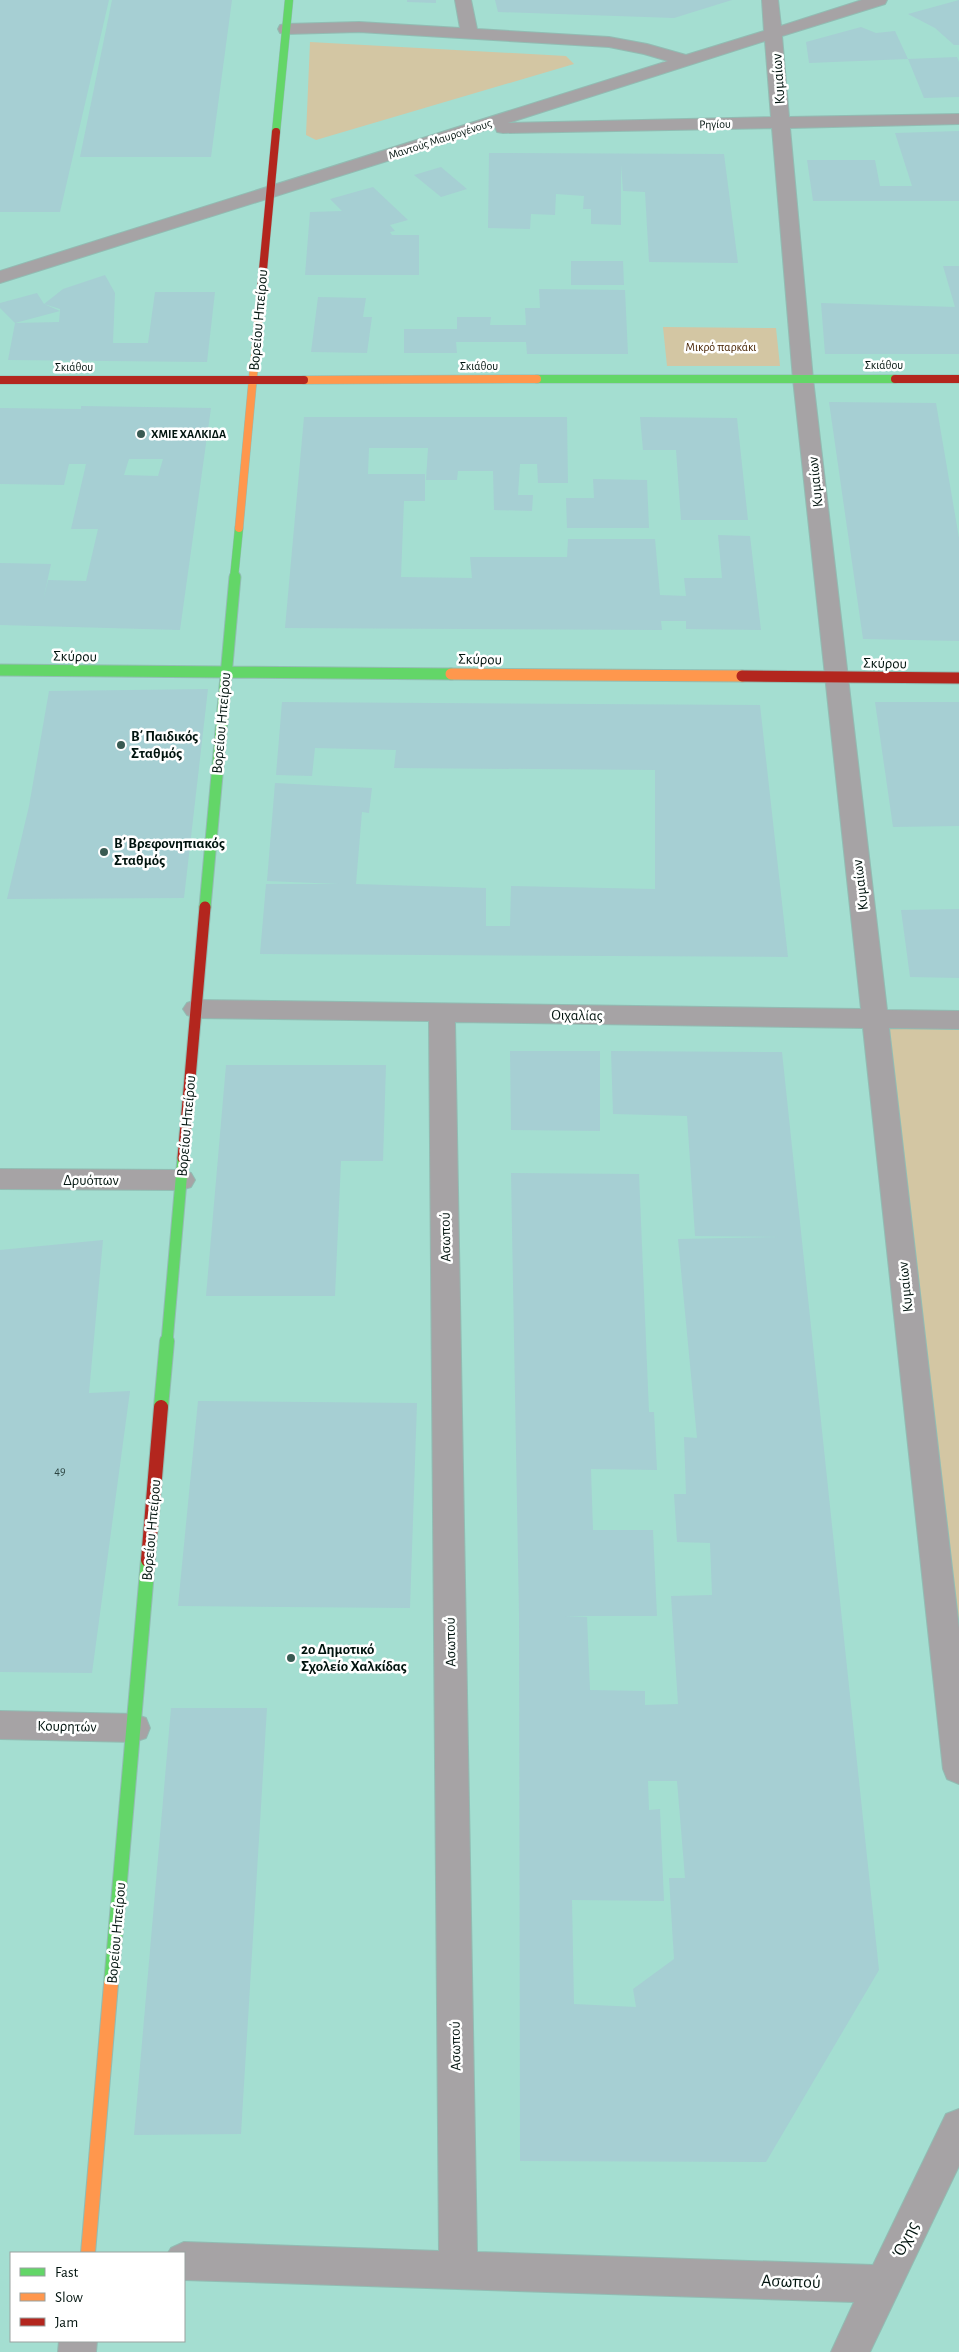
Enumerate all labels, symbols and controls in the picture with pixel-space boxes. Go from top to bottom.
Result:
street label: Κυμαίων [769,53,788,105]
street label: Μαντούς Μαυρογένους [387,117,494,162]
street label: Ρηγίου [699,118,731,130]
street label: Βορείου Ηπείρου [247,269,270,371]
park label: Μικρό παρκάκι [686,341,756,353]
street label: Σκιάθου [865,359,903,371]
street label: Σκιάθου [460,360,498,372]
street label: Σκιάθου [55,361,93,373]
marker: ΧΜΙΕ ΧΑΛΚΙΔΑ [135,428,147,440]
place label: ΧΜΙΕ ΧΑΛΚΙΔΑ [151,428,227,440]
street label: Κυμαίων [805,456,826,508]
street label: Σκύρου [53,649,97,664]
street label: Σκύρου [458,652,502,667]
street label: Σκύρου [863,656,907,671]
street label: Βορείου Ηπείρου [210,672,233,774]
place label: Β΄ Παιδικός Σταθμός [131,729,198,761]
marker: Β΄ Παιδικός Σταθμός [115,739,127,751]
place label: Β΄ Βρεφονηπιακός Σταθμός [114,836,225,868]
marker: Β΄ Βρεφονηπιακός Σταθμός [98,846,110,858]
street label: Κυμαίων [850,859,871,911]
street label: Οιχαλίας [551,1008,603,1023]
street label: Βορείου Ηπείρου [175,1075,198,1177]
street label: Δρυόπων [63,1173,119,1188]
street label: Ασωπού [438,1212,453,1262]
street label: Κυμαίων [895,1261,916,1313]
house number: 49 [54,1465,66,1477]
street label: Βορείου Ηπείρου [140,1479,163,1581]
street label: Ασωπού [443,1617,458,1667]
place label: 2ο Δημοτικό Σχολείο Χαλκίδας [301,1642,407,1674]
marker: 2ο Δημοτικό Σχολείο Χαλκίδας [285,1652,297,1664]
street label: Κουρητών [37,1718,97,1735]
street label: Βορείου Ηπείρου [105,1882,128,1984]
street label: Ασωπού [448,2021,463,2071]
street label: Όχης [890,2219,922,2260]
legend [10,2252,185,2342]
text: Fast [55,2265,79,2280]
street label: Ασωπού [761,2272,821,2292]
text: Slow [55,2290,83,2305]
text: Jam [55,2315,78,2330]

